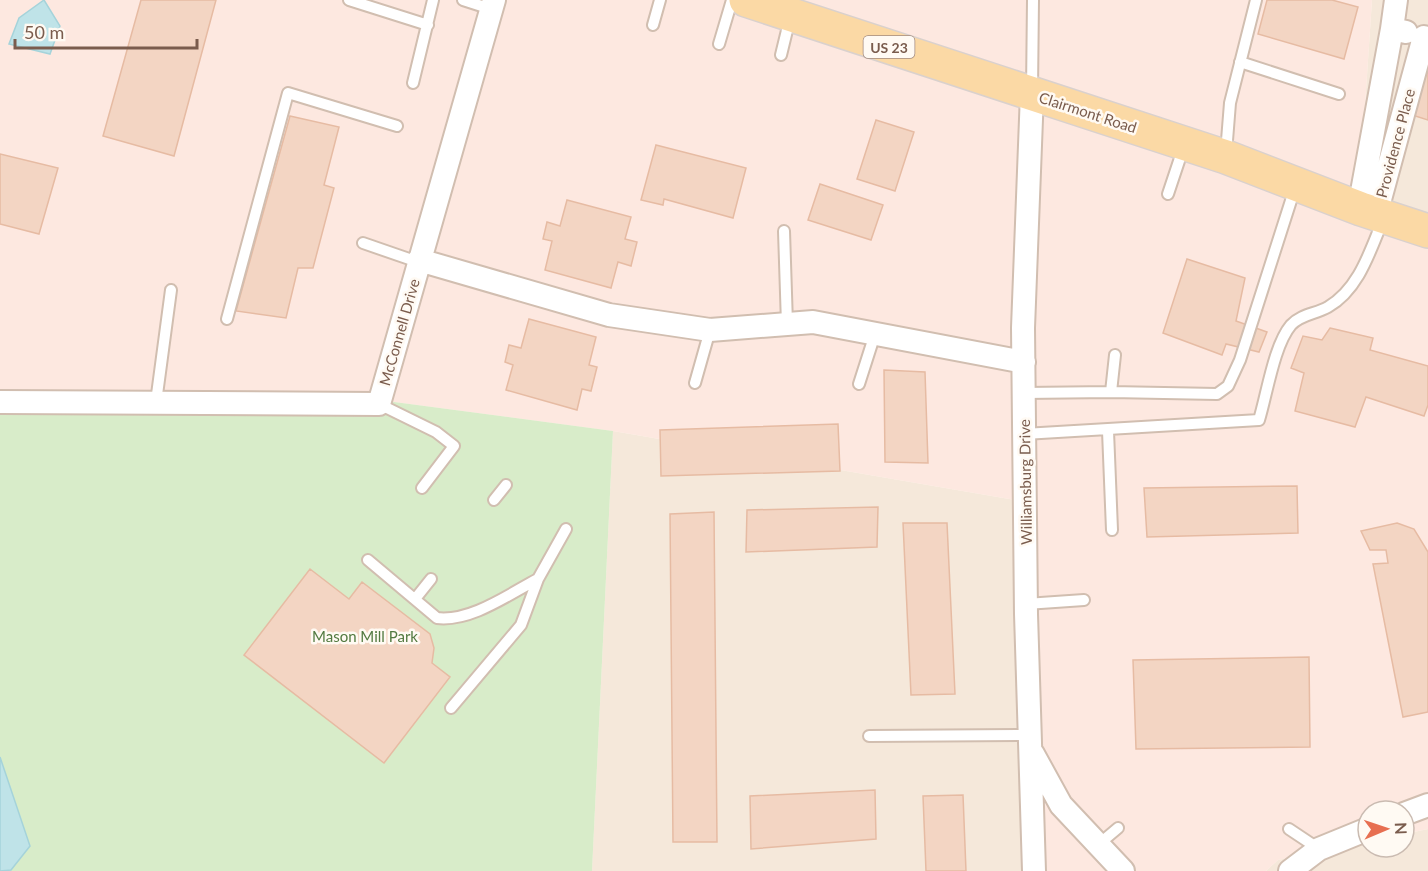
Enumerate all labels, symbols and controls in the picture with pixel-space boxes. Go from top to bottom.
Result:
scale bar [15,12,196,50]
text: 50 m [24,21,64,43]
road number: US 23 [864,36,914,58]
street label: Providence Place [1372,86,1418,199]
street label: Clairmont Road [1037,88,1139,136]
street label: McConnell Drive [375,276,423,388]
street label: Williamsburg Drive [1015,419,1035,545]
park label: Mason Mill Park [312,627,418,645]
north arrow [1356,799,1416,859]
text: N [1392,822,1411,835]

